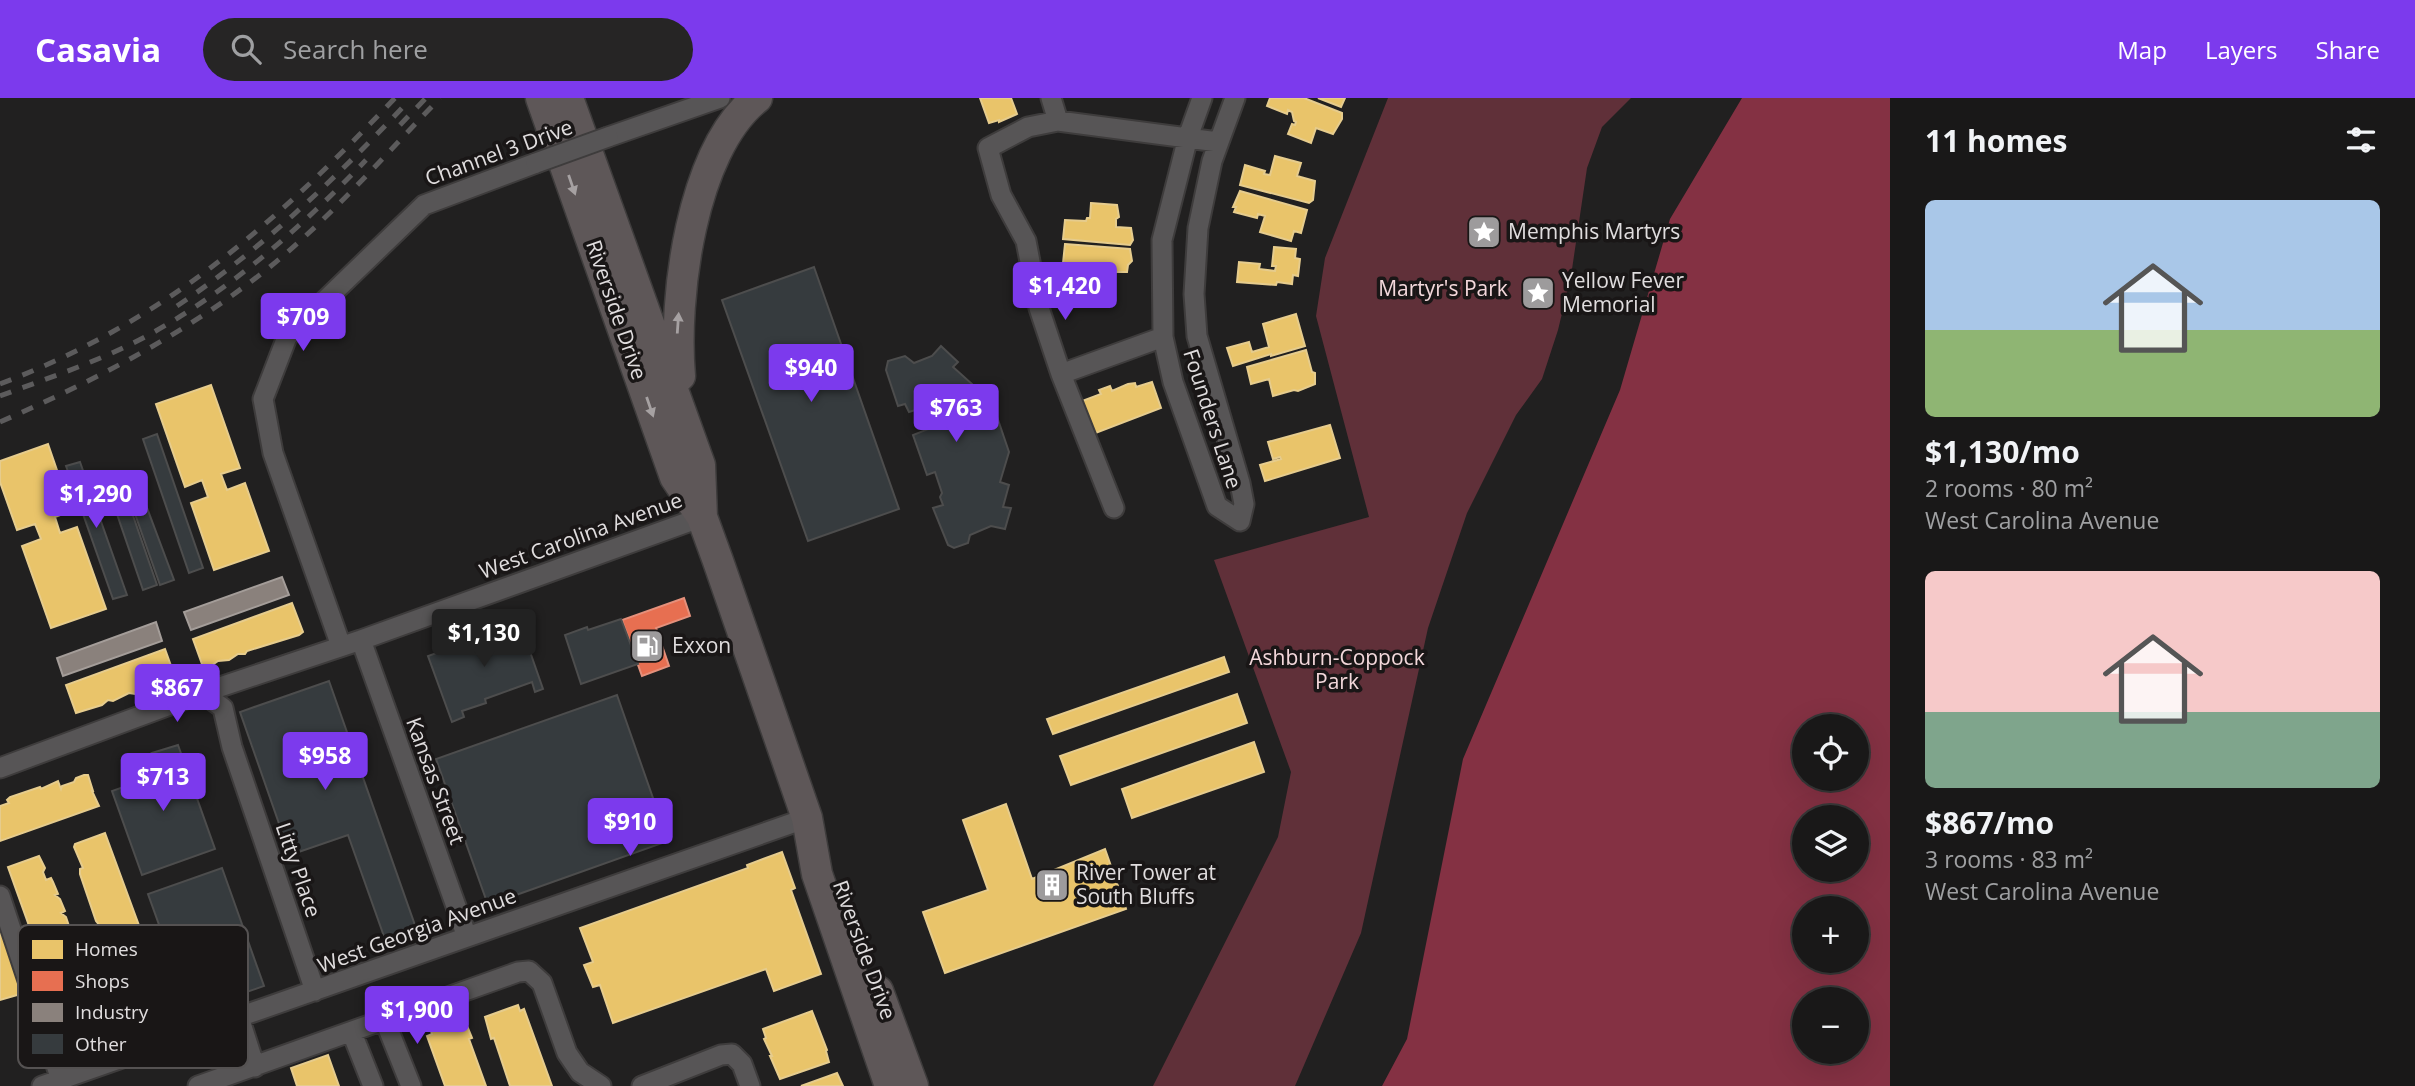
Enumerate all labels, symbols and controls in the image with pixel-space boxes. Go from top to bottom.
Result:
search box [203,18,693,81]
text: Casavia [35,27,161,72]
icon: search [227,30,265,68]
text: Search here [283,31,428,67]
text: Map [2117,33,2167,66]
text: Layers [2205,33,2278,66]
text: Share [2316,33,2380,66]
street label: Channel 3 Drive [421,112,576,192]
text: 11 homes [1925,120,2068,161]
icon: filters [2342,121,2380,159]
one-way arrow [567,175,578,196]
place icon: Memphis Martyrs [1465,213,1503,251]
place label: Memphis Martyrs [1508,217,1680,245]
street label: Riverside Drive [580,236,654,383]
icon: home [2090,245,2216,371]
pin: $1,420 [1008,262,1122,322]
place label: Yellow Fever Memorial [1562,266,1684,318]
text: $1,420 [1029,269,1101,301]
park label: Martyr's Park [1378,274,1508,302]
place icon: Yellow Fever Memorial [1519,274,1557,312]
pin: $709 [262,294,344,353]
text: $709 [277,300,329,332]
one-way arrow [673,312,684,334]
pin: $940 [770,344,852,404]
street label: Founders Lane [1177,345,1249,492]
text: $940 [785,351,837,383]
pin: $763 [915,384,997,444]
text: $763 [930,391,982,423]
one-way arrow [645,397,656,418]
text: $1,130/mo [1925,431,2080,472]
pin: $1,290 [39,470,153,530]
text: 2 rooms · 80 m² [1925,472,2093,504]
text: $1,290 [60,477,132,509]
street label: West Carolina Avenue [475,485,686,585]
text: West Carolina Avenue [1925,504,2159,536]
pin: $1,130 [427,610,541,669]
text: $1,130 [448,616,520,648]
icon: home [2090,616,2216,742]
fuel station icon: Exxon [628,627,666,665]
place label: Exxon [672,631,731,659]
park label: Ashburn-Coppock Park [1249,643,1425,695]
pin: $867 [136,664,218,724]
text: $867 [151,671,203,703]
street label: Kansas Street [400,713,472,848]
map controls [1792,714,1869,1064]
button: locate [1792,714,1869,791]
pin: $958 [284,732,366,792]
text: $958 [299,739,351,771]
pin: $713 [122,754,204,813]
text: $713 [137,760,189,792]
pin: $910 [589,798,671,858]
text: $867/mo [1925,802,2054,843]
text: $910 [604,805,656,837]
button: layers [1792,805,1869,882]
street label: Litty Place [270,818,328,921]
text: 3 rooms · 83 m² [1925,843,2093,875]
place label: River Tower at South Bluffs [1076,858,1216,910]
building icon: River Tower at South Bluffs [1033,866,1071,904]
text: West Carolina Avenue [1925,875,2159,907]
street label: Riverside Drive [827,876,903,1023]
street label: West Georgia Avenue [314,881,520,979]
button: + [1792,896,1869,973]
legend [18,925,248,1068]
text: Homes [75,936,138,962]
text: Shops [75,968,129,994]
pin: $1,900 [360,986,474,1046]
button: − [1792,987,1869,1064]
text: $1,900 [381,993,453,1025]
text: Industry [75,999,149,1025]
text: Other [75,1031,127,1057]

